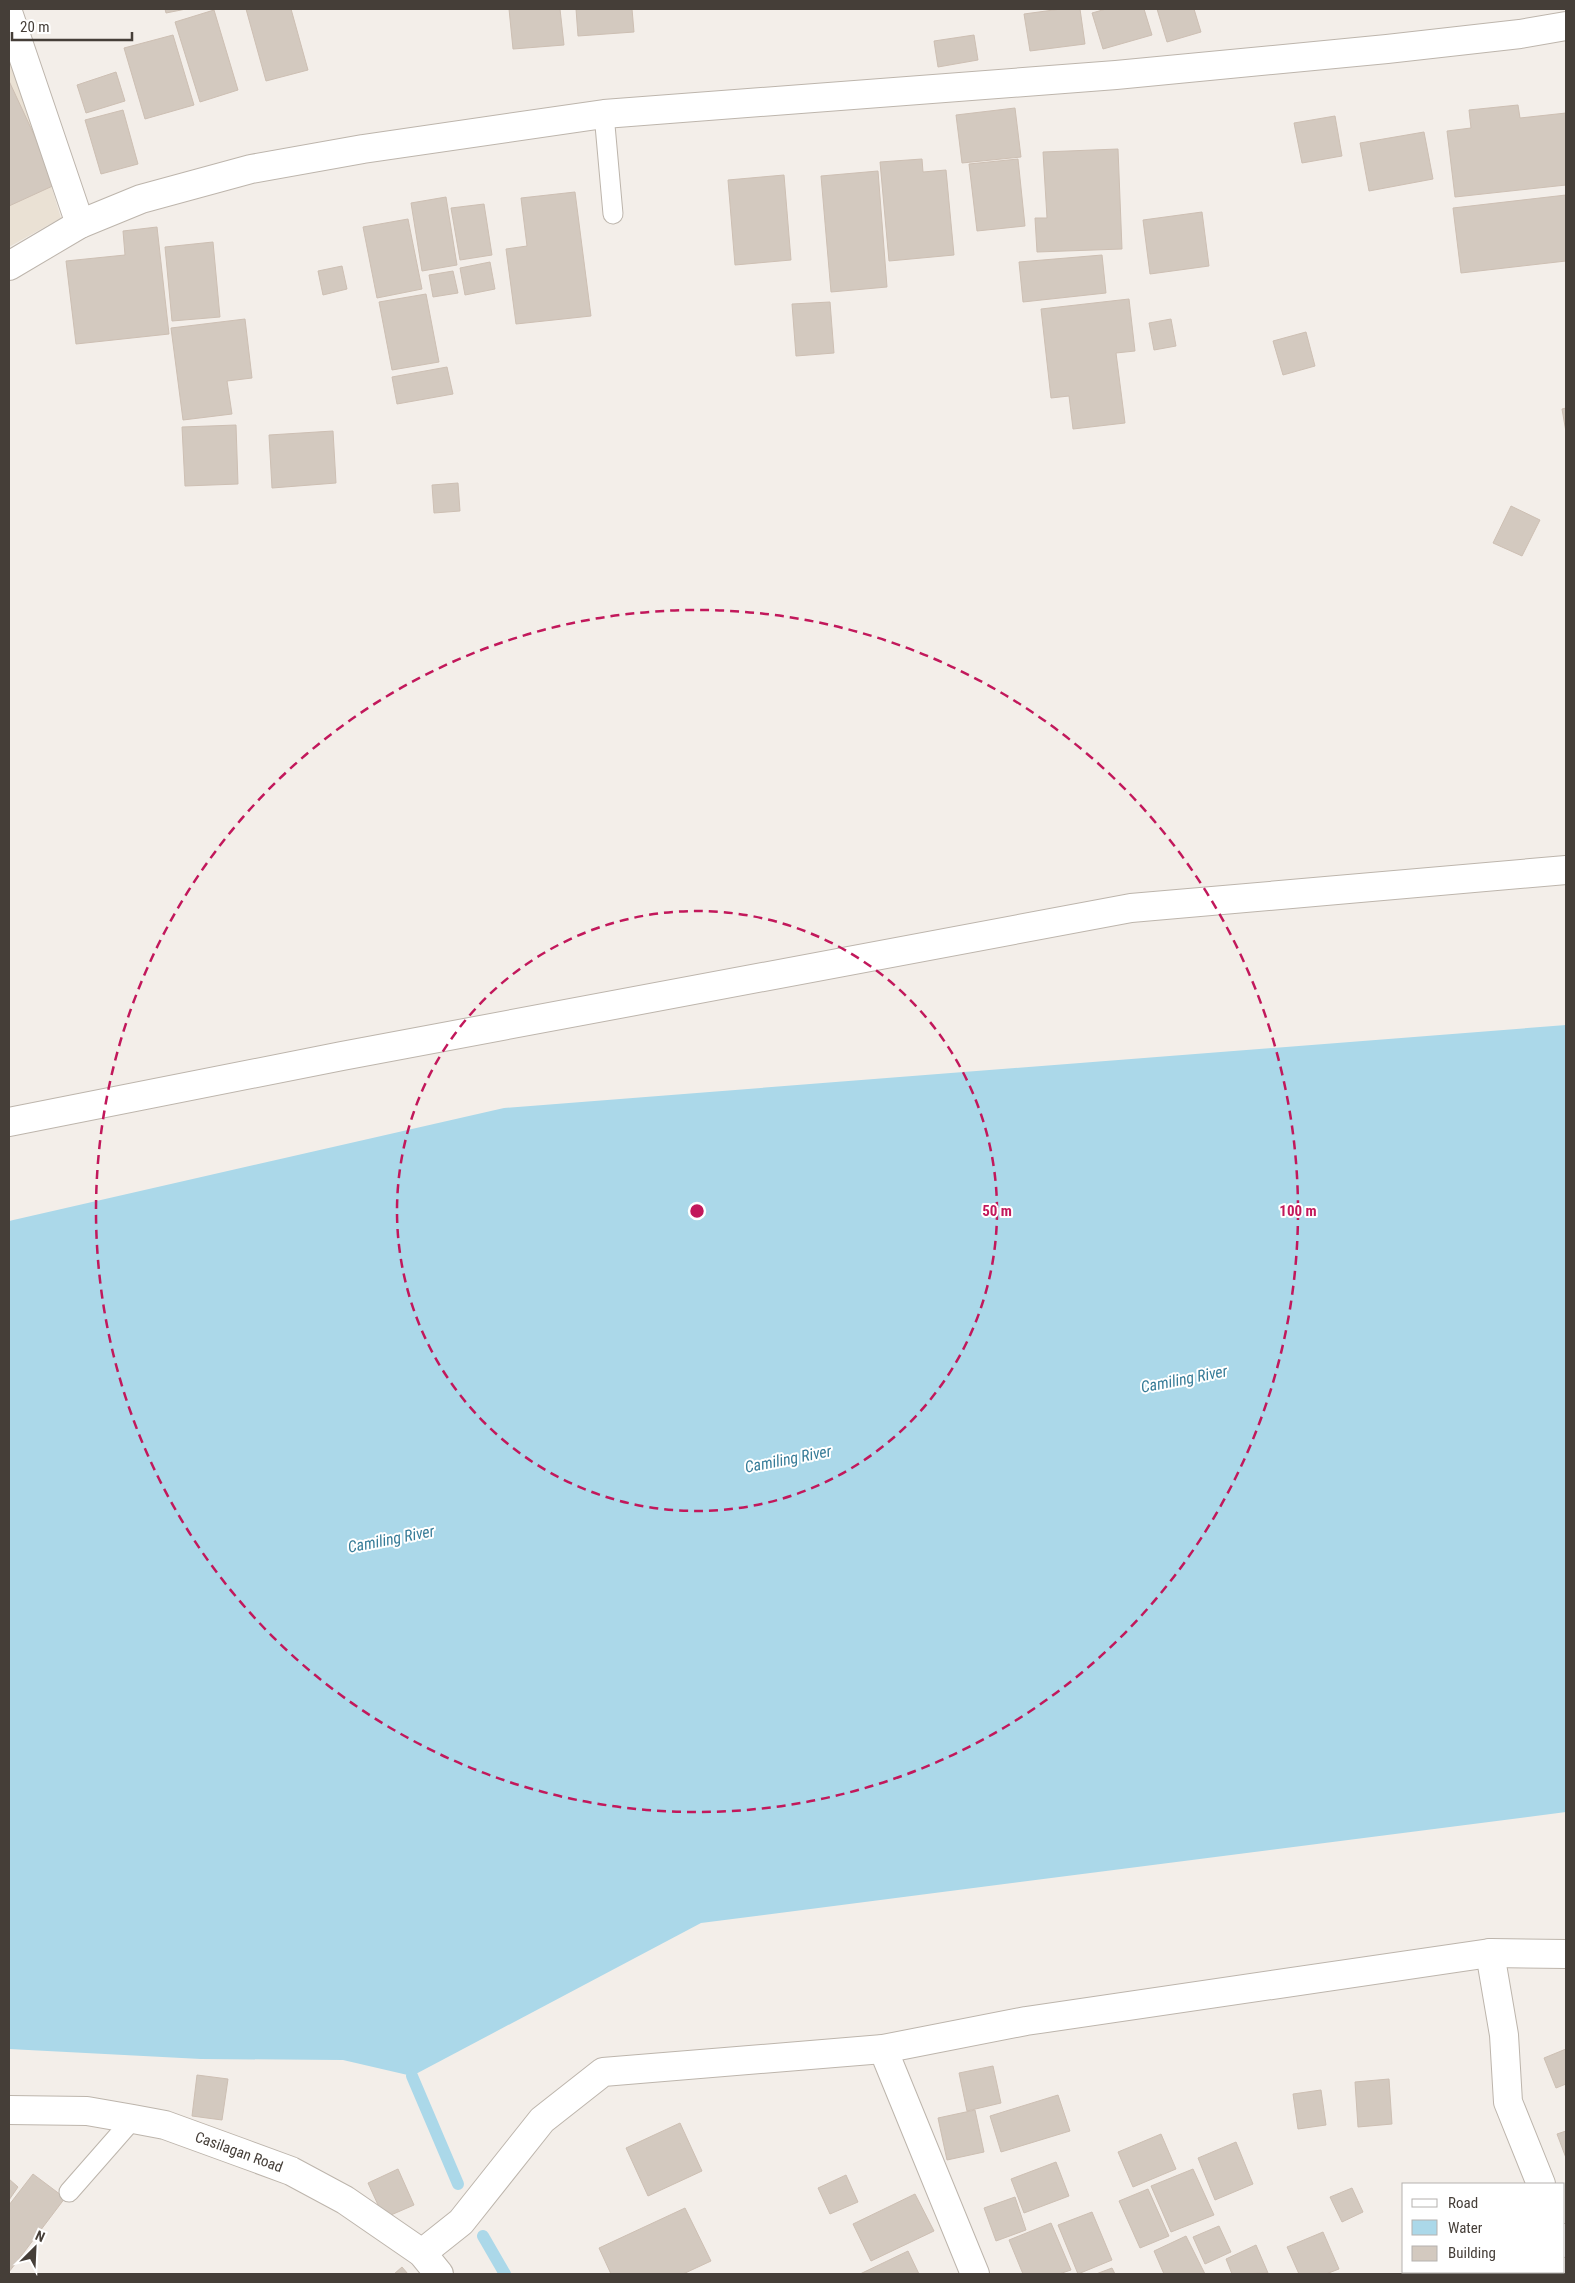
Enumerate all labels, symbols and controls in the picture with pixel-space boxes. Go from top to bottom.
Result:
scale bar [12,10,132,42]
text: 20 m [20,18,50,36]
centre of rings [688,1202,706,1220]
text: 50 m [982,1202,1012,1220]
text: 100 m [1279,1202,1317,1220]
water label: Camiling River [1139,1361,1230,1397]
water label: Camiling River [743,1441,834,1477]
water label: Camiling River [346,1521,437,1557]
street label: Casilagan Road [193,2128,285,2176]
legend [1402,2183,1565,2273]
text: Road [1448,2194,1478,2212]
text: Water [1448,2219,1483,2237]
north arrow [10,2223,60,2273]
text: N [33,2227,47,2245]
text: Building [1448,2244,1496,2262]

